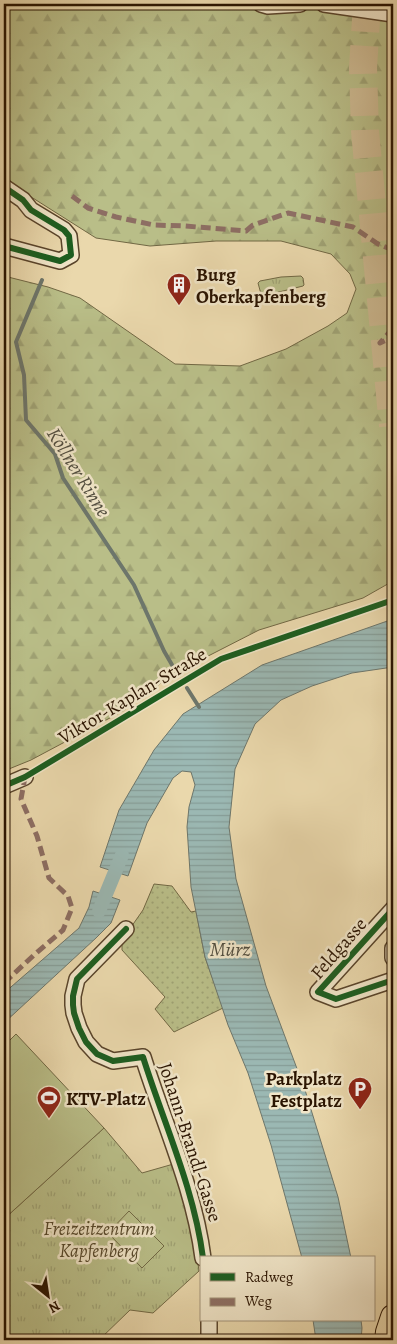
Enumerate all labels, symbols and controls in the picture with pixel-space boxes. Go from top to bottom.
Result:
place label: Burg Oberkapfenberg [196,262,326,310]
building icon: Burg Oberkapfenberg [166,272,192,306]
water label: Köllner Rinne [40,422,117,522]
street label: Viktor-Kaplan-Straße [53,641,212,751]
street label: Feldgasse [305,912,373,985]
water label: Mürz [210,936,250,963]
street label: Johann-Brandl-Gasse [152,1059,228,1225]
place label: Parkplatz Festplatz [265,1066,342,1114]
parking icon: Parkplatz Festplatz [347,1076,373,1110]
sports icon: KTV-Platz [36,1085,62,1119]
place label: KTV-Platz [66,1086,146,1112]
park label: Freizeitzentrum Kapfenberg [43,1216,155,1264]
legend [200,1256,374,1322]
text: Radweg [245,1267,294,1287]
north arrow [22,1272,72,1322]
text: Weg [244,1291,272,1311]
text: N [45,1296,63,1318]

